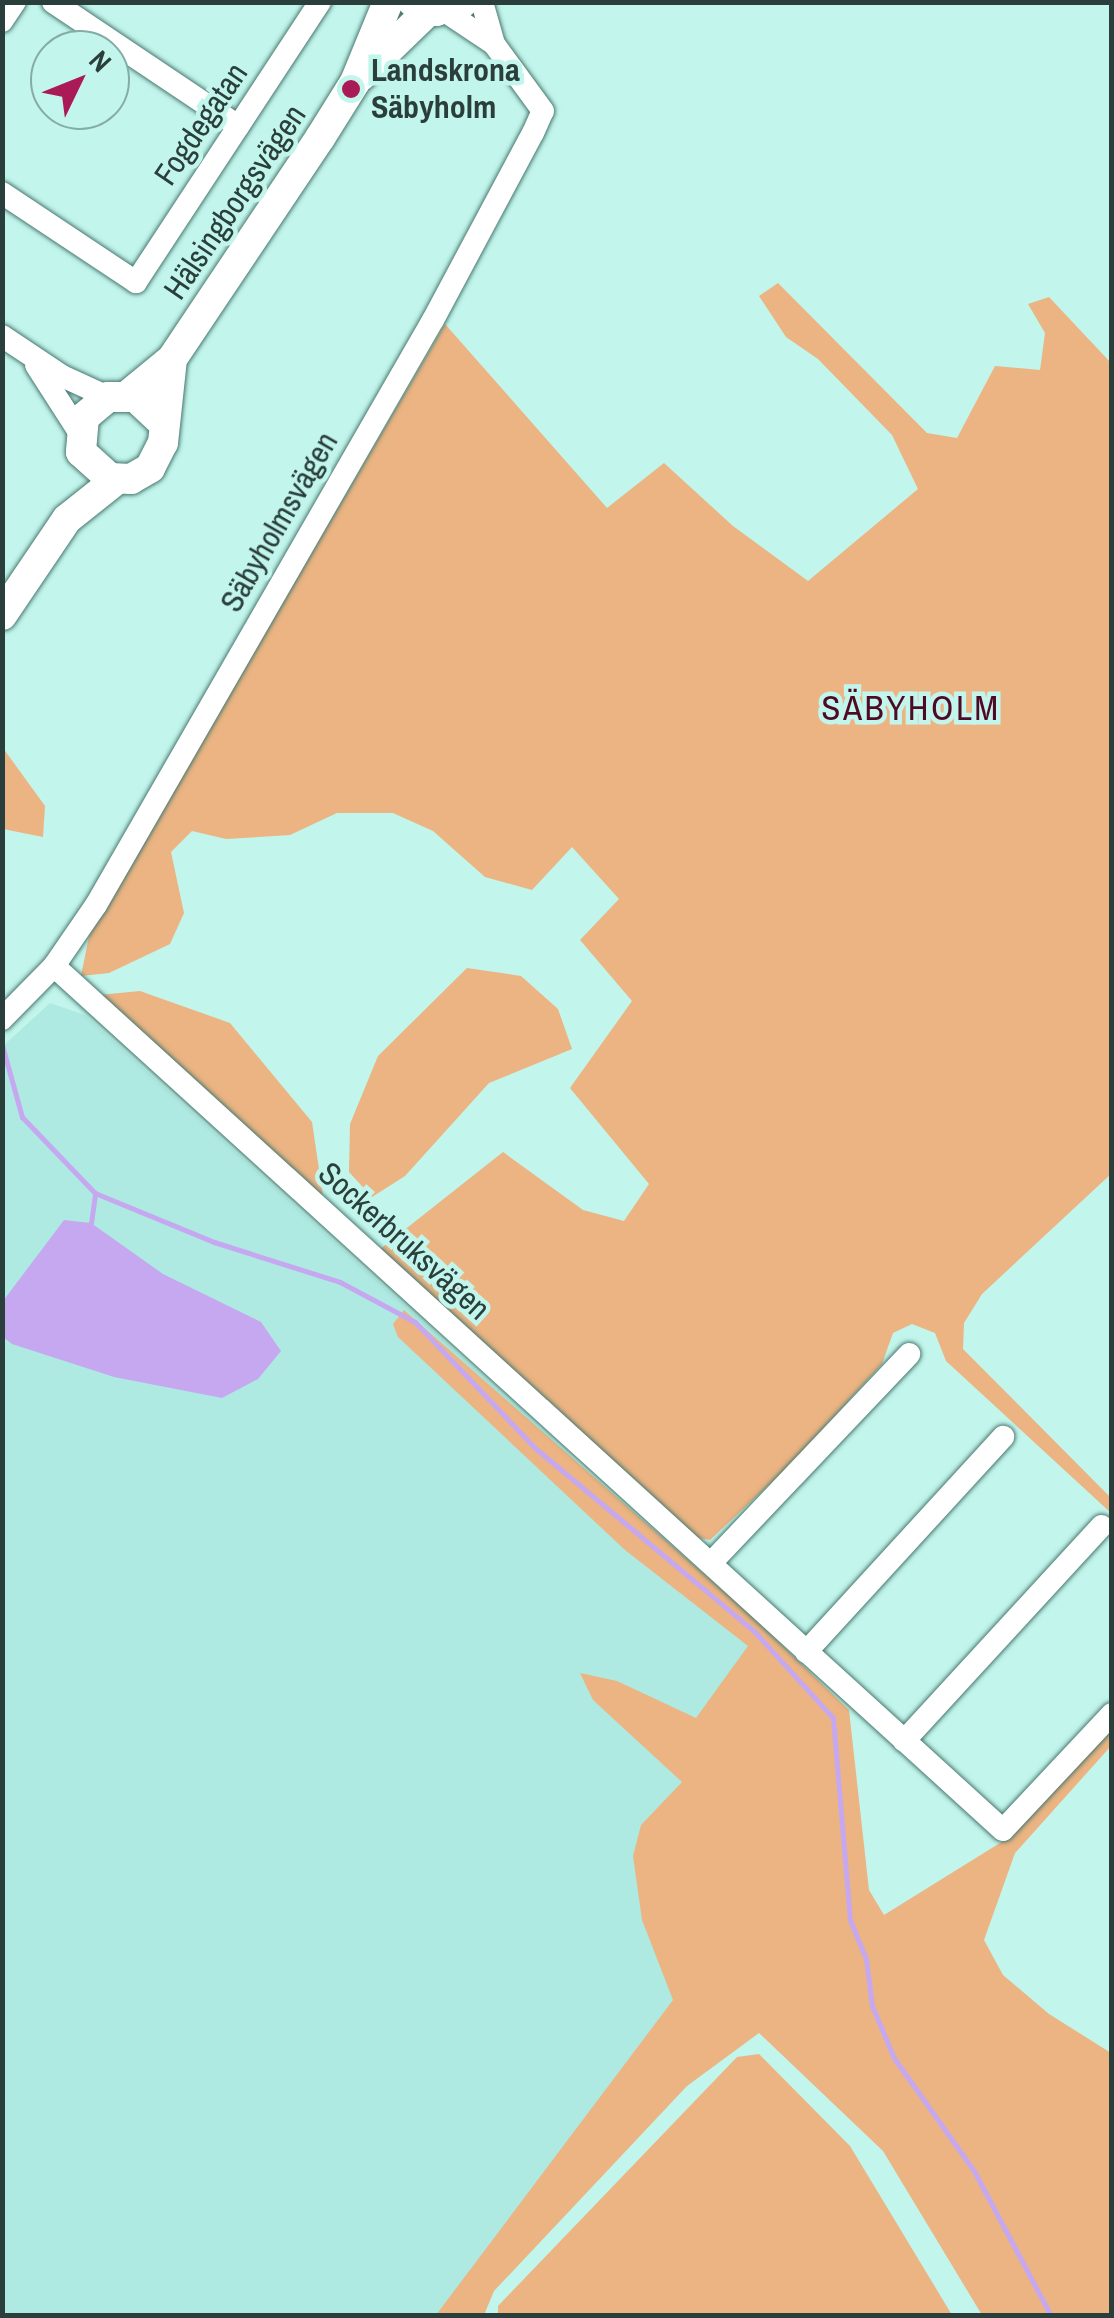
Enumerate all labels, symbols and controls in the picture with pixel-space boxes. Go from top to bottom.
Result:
north arrow [30,30,130,130]
text: N [81,42,120,80]
place label: Landskrona Säbyholm [371,52,520,127]
street label: Fogdegatan [146,56,256,192]
marker: Landskrona Säbyholm [340,78,362,100]
street label: Hälsingborgsvägen [156,98,314,306]
street label: Säbyholmsvägen [212,425,346,619]
district label: SÄBYHOLM [821,687,1001,729]
street label: Sockerbruksvägen [310,1154,498,1328]

